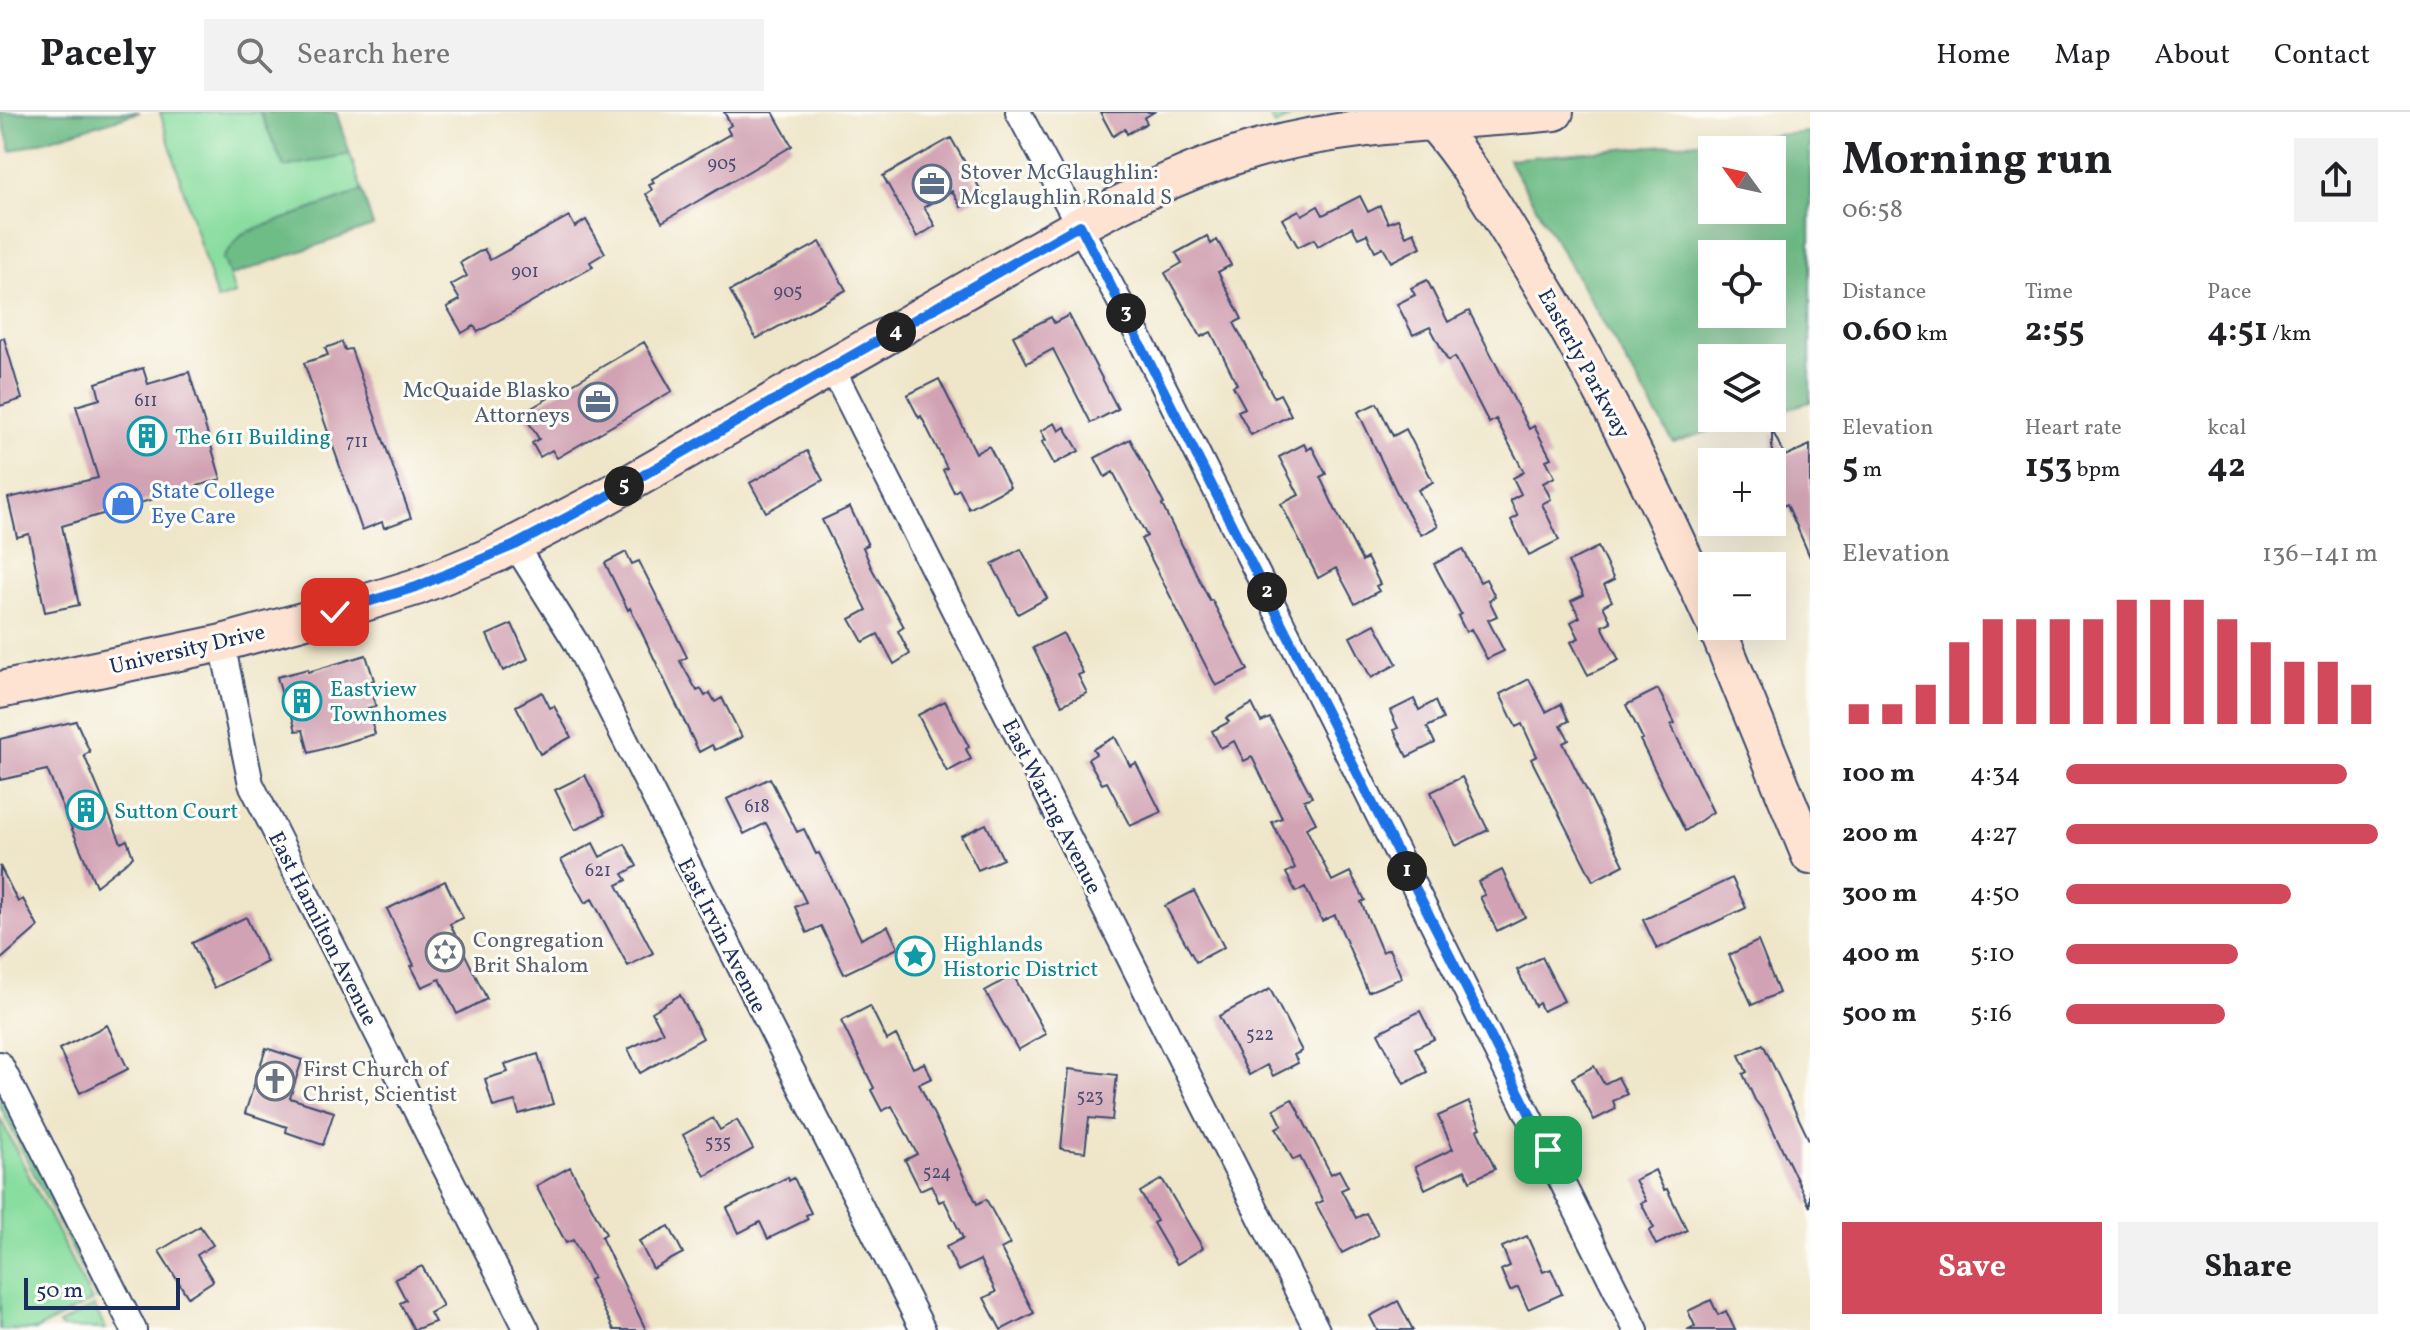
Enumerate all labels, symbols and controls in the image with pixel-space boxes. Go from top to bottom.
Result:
search box [204,19,764,91]
text: Pacely [40,29,156,82]
icon: search [232,33,276,77]
text: Search here [296,34,450,76]
text: Home [1936,36,2010,75]
text: Map [2054,36,2110,75]
text: About [2154,36,2230,75]
text: Contact [2274,36,2370,75]
text: Morning run [1842,131,2113,192]
north arrow [1698,136,1786,224]
map controls [1698,136,1786,640]
button: share [2294,138,2378,222]
house number: 905 [708,152,737,177]
place label: Stover McGlaughlin: Mcglaughlin Ronald S [960,158,1172,214]
office icon: Stover McGlaughlin: Mcglaughlin Ronald S [911,163,953,205]
text: 06:58 [1842,192,1903,228]
button: locate [1698,240,1786,328]
house number: 901 [511,260,539,285]
text: Distance [1842,277,1926,308]
text: Time [2025,277,2073,308]
text: Pace [2207,277,2251,308]
house number: 905 [774,280,803,305]
street label: Easterly Parkway [1529,284,1637,445]
pin: 3 [1106,293,1146,333]
text: 3 [1120,297,1132,328]
text: 0.60 [1842,308,1912,355]
text: 2:55 [2025,308,2085,355]
text: 4:51 [2207,308,2268,355]
pin: 4 [876,312,916,352]
text: 4 [889,316,903,347]
text: km [1912,319,1948,350]
text: /km [2268,319,2312,350]
button: layers [1698,344,1786,432]
place label: McQuaide Blasko Attorneys [403,376,570,432]
office icon: McQuaide Blasko Attorneys [577,381,619,423]
house number: 611 [134,389,158,414]
text: Elevation [1842,413,1933,444]
text: Heart rate [2025,413,2122,444]
text: kcal [2207,413,2246,444]
building icon: The 611 Building [126,415,168,457]
place label: The 611 Building [175,423,331,454]
house number: 711 [346,430,368,455]
text: 5 [1842,444,1858,491]
text: 153 [2025,444,2072,491]
text: 42 [2207,444,2246,491]
button: + [1698,448,1786,536]
text: m [1858,455,1882,486]
text: bpm [2072,455,2121,486]
pin: 5 [604,466,644,506]
text: 5 [619,470,629,501]
place label: State College Eye Care [151,477,275,533]
shop icon: State College Eye Care [102,482,144,524]
text: Elevation [1842,536,1950,572]
text: 136–141 m [2262,536,2378,572]
button: − [1698,552,1786,640]
pin: 2 [1247,572,1287,612]
text: 2 [1261,576,1273,607]
pin [301,578,369,646]
icon: check [313,590,357,634]
street label: University Drive [107,617,268,683]
place label: Eastview Townhomes [330,675,447,731]
building icon: Eastview Townhomes [281,680,323,722]
street label: East Waring Avenue [993,714,1108,900]
text: 100 m [1842,756,1915,792]
text: 4:34 [1970,756,2021,792]
building icon: Sutton Court [65,789,107,831]
house number: 618 [744,795,770,820]
place label: Sutton Court [114,797,238,828]
text: 200 m [1842,816,1918,852]
text: 4:27 [1970,816,2018,852]
street label: East Hamilton Avenue [259,826,384,1032]
pin: 1 [1387,851,1427,891]
street label: East Irvin Avenue [668,853,773,1019]
text: 1 [1403,855,1411,886]
house number: 621 [585,859,611,884]
text: 300 m [1842,876,1918,912]
text: 4:50 [1970,876,2019,912]
place label: Congregation Brit Shalom [473,926,604,982]
place label: Highlands Historic District [943,930,1098,986]
synagogue icon: Congregation Brit Shalom [424,931,466,973]
place icon: Highlands Historic District [894,935,936,977]
text: 400 m [1842,936,1920,972]
text: 5:10 [1970,936,2014,972]
text: 500 m [1842,996,1917,1032]
text: 5:16 [1970,996,2012,1032]
house number: 522 [1246,1023,1274,1048]
place label: First Church of Christ, Scientist [303,1055,457,1111]
church icon: First Church of Christ, Scientist [254,1060,296,1102]
house number: 523 [1076,1085,1104,1110]
pin [1514,1116,1582,1184]
icon: arrive [1526,1128,1570,1172]
house number: 535 [705,1131,731,1156]
house number: 524 [923,1161,951,1186]
button: Save [1842,1222,2102,1314]
button: Share [2118,1222,2378,1314]
scale bar [24,1274,180,1310]
text: 50 m [36,1276,83,1307]

